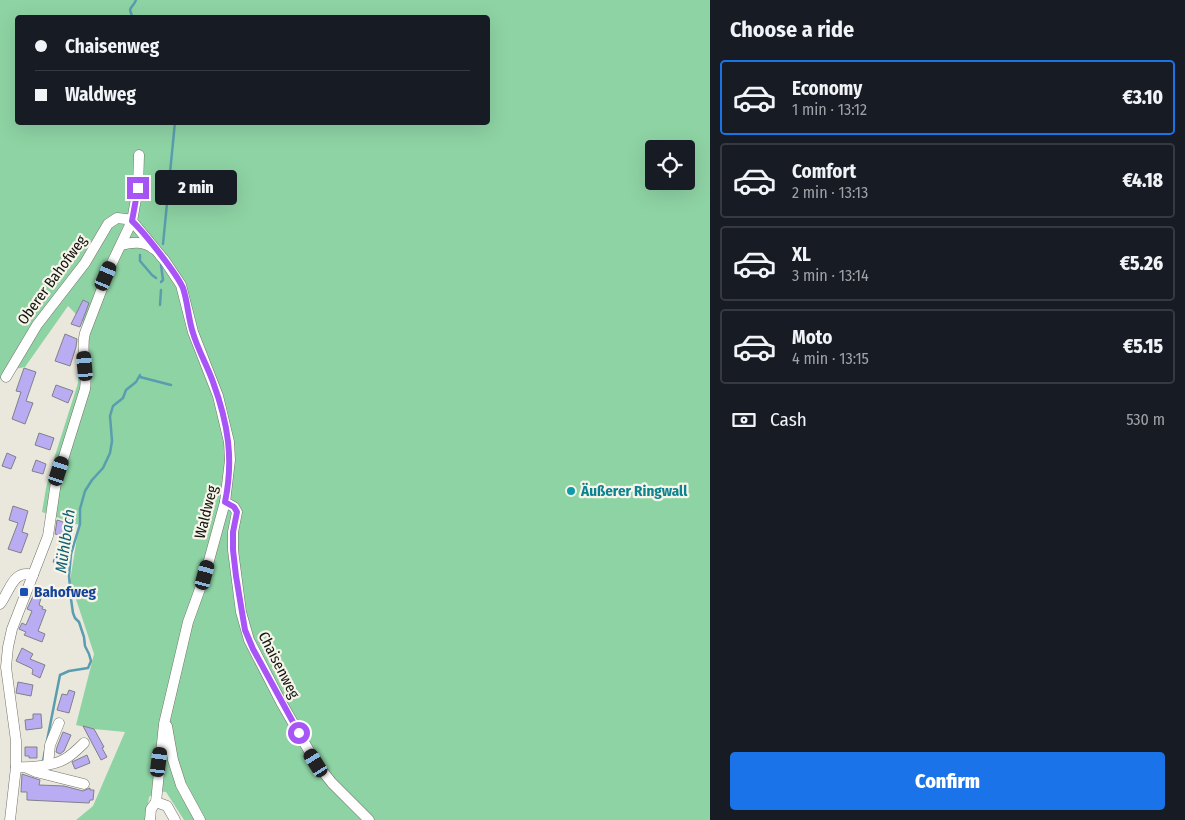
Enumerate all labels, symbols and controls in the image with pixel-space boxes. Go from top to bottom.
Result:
text: Choose a ride [730,16,854,43]
text: Chaisenweg [65,35,159,58]
icon: car [732,75,777,120]
text: Economy [792,77,862,100]
text: Waldweg [65,83,136,106]
text: €3.10 [1122,86,1163,109]
text: 1 min · 13:12 [792,100,867,119]
map controls [645,140,695,190]
button: locate [645,140,695,190]
icon: car [732,158,777,203]
text: Comfort [792,160,856,183]
text: €4.18 [1122,169,1163,192]
callout: 2 min [156,170,238,206]
route end [127,177,149,199]
text: 2 min [178,178,214,197]
text: 2 min · 13:13 [792,183,868,202]
street label: Oberer Bahofweg [14,232,90,328]
icon: car [732,241,777,286]
text: XL [792,243,811,266]
text: €5.26 [1120,252,1163,275]
car [93,259,118,293]
text: 3 min · 13:14 [792,266,869,285]
icon: car [732,324,777,369]
text: Moto [792,326,832,349]
text: €5.15 [1123,335,1163,358]
text: 4 min · 13:15 [792,349,869,368]
car [76,350,93,382]
icon: cash [730,406,758,434]
text: Cash [770,408,807,431]
text: 530 m [1126,410,1165,429]
car [47,454,70,488]
place label: Äußerer Ringwall [580,482,688,500]
street label: Waldweg [191,484,221,540]
marker: Äußerer Ringwall [565,485,577,497]
water label: Mühlbach [51,508,79,574]
car [193,559,216,591]
place label: Bahofweg [34,583,97,601]
marker: Bahofweg [18,586,30,598]
street label: Chaisenweg [255,629,303,701]
route start [288,722,310,744]
car [149,746,168,778]
car [301,746,330,780]
button: Confirm [730,752,1165,810]

